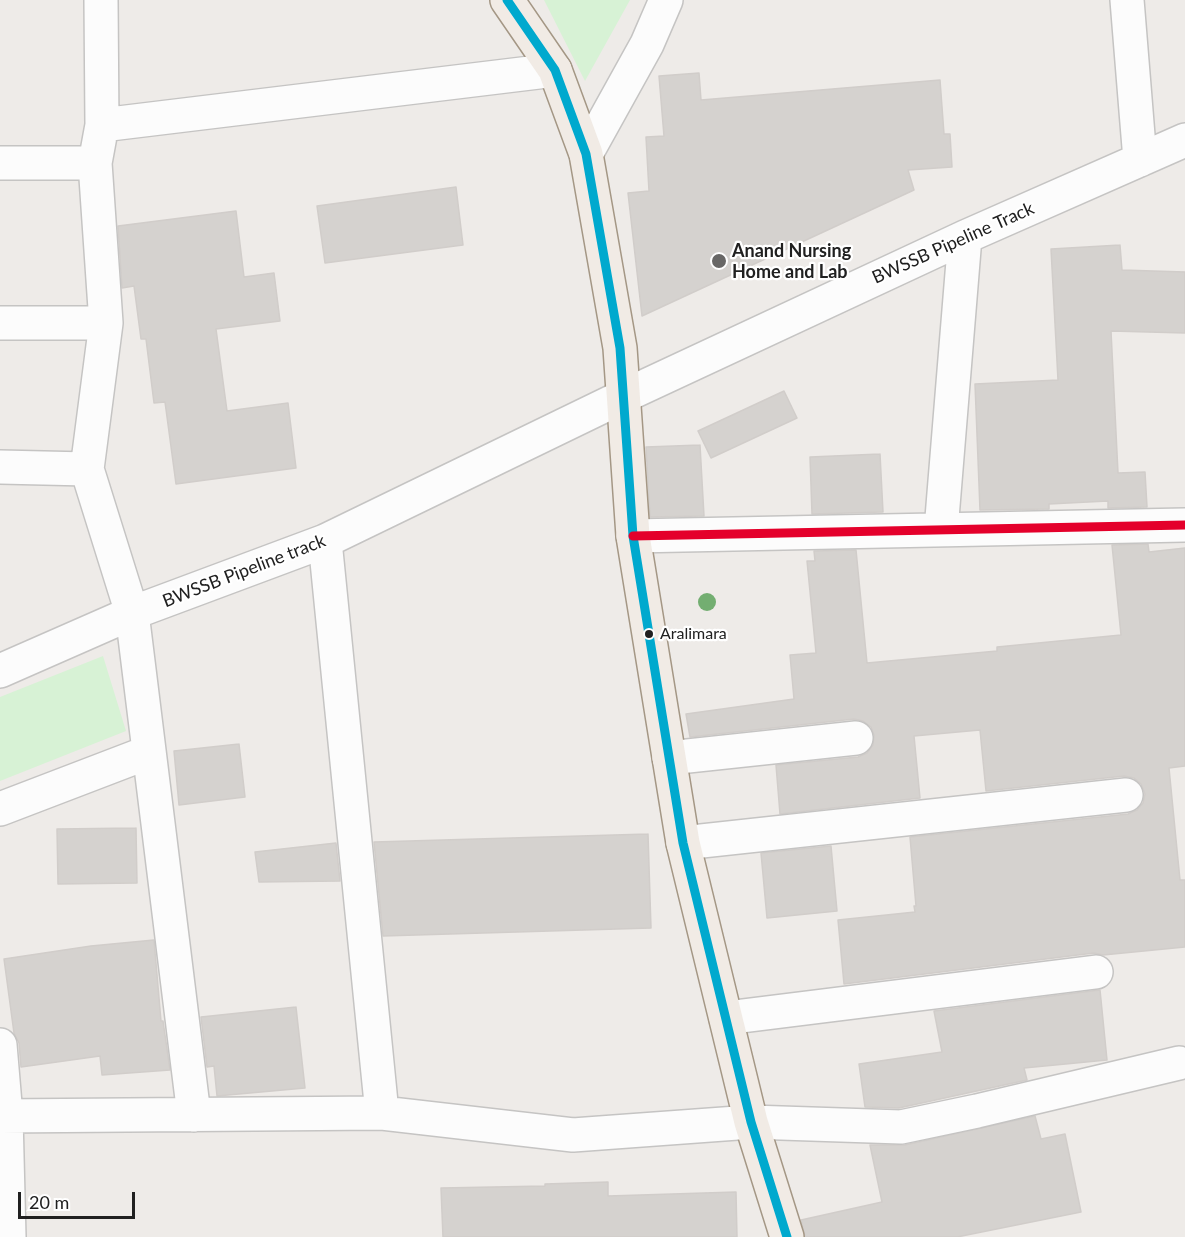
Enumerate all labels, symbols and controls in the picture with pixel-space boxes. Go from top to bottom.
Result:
street label: BWSSB Pipeline Track [869,198,1037,288]
place label: Anand Nursing Home and Lab [732,240,851,282]
marker: Anand Nursing Home and Lab [710,252,728,270]
street label: BWSSB Pipeline track [159,530,329,612]
place label: Aralimara [660,624,727,644]
marker: Aralimara [643,628,655,640]
scale bar [21,1180,138,1218]
text: 20 m [29,1191,69,1213]

